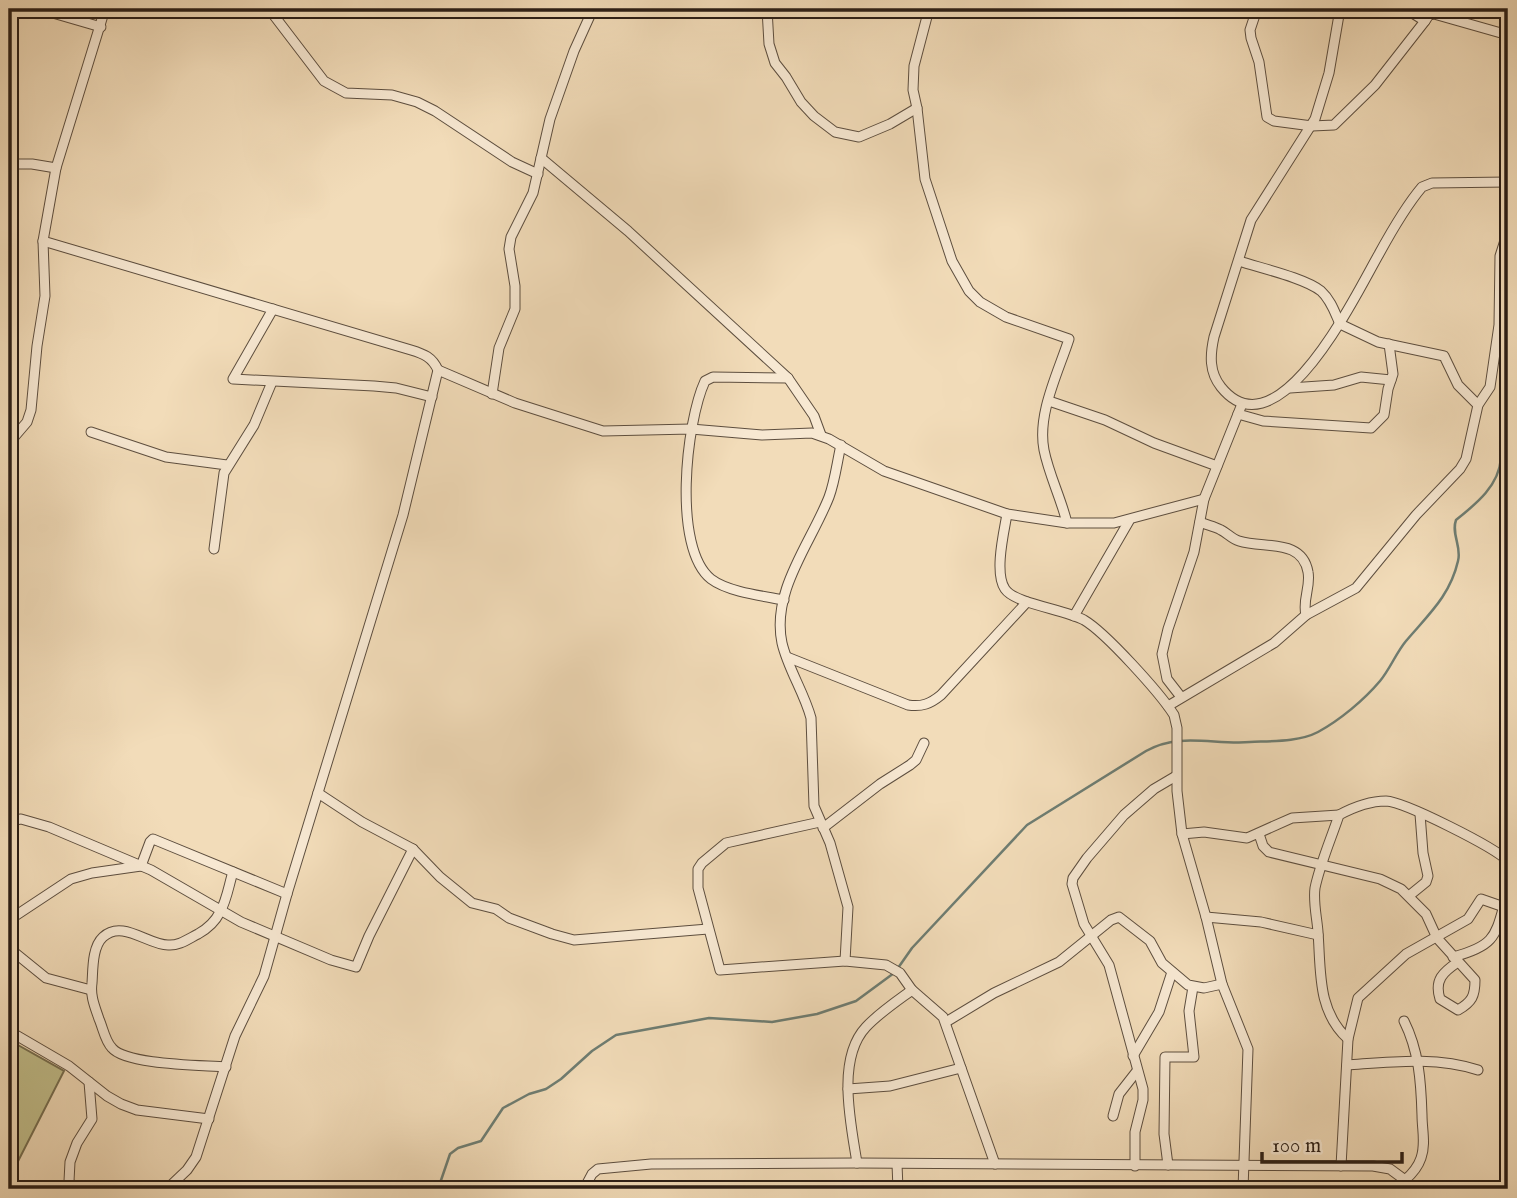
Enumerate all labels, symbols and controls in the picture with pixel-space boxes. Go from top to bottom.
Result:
scale bar [1262,1121,1402,1165]
text: 100 m [1272,1133,1321,1160]

